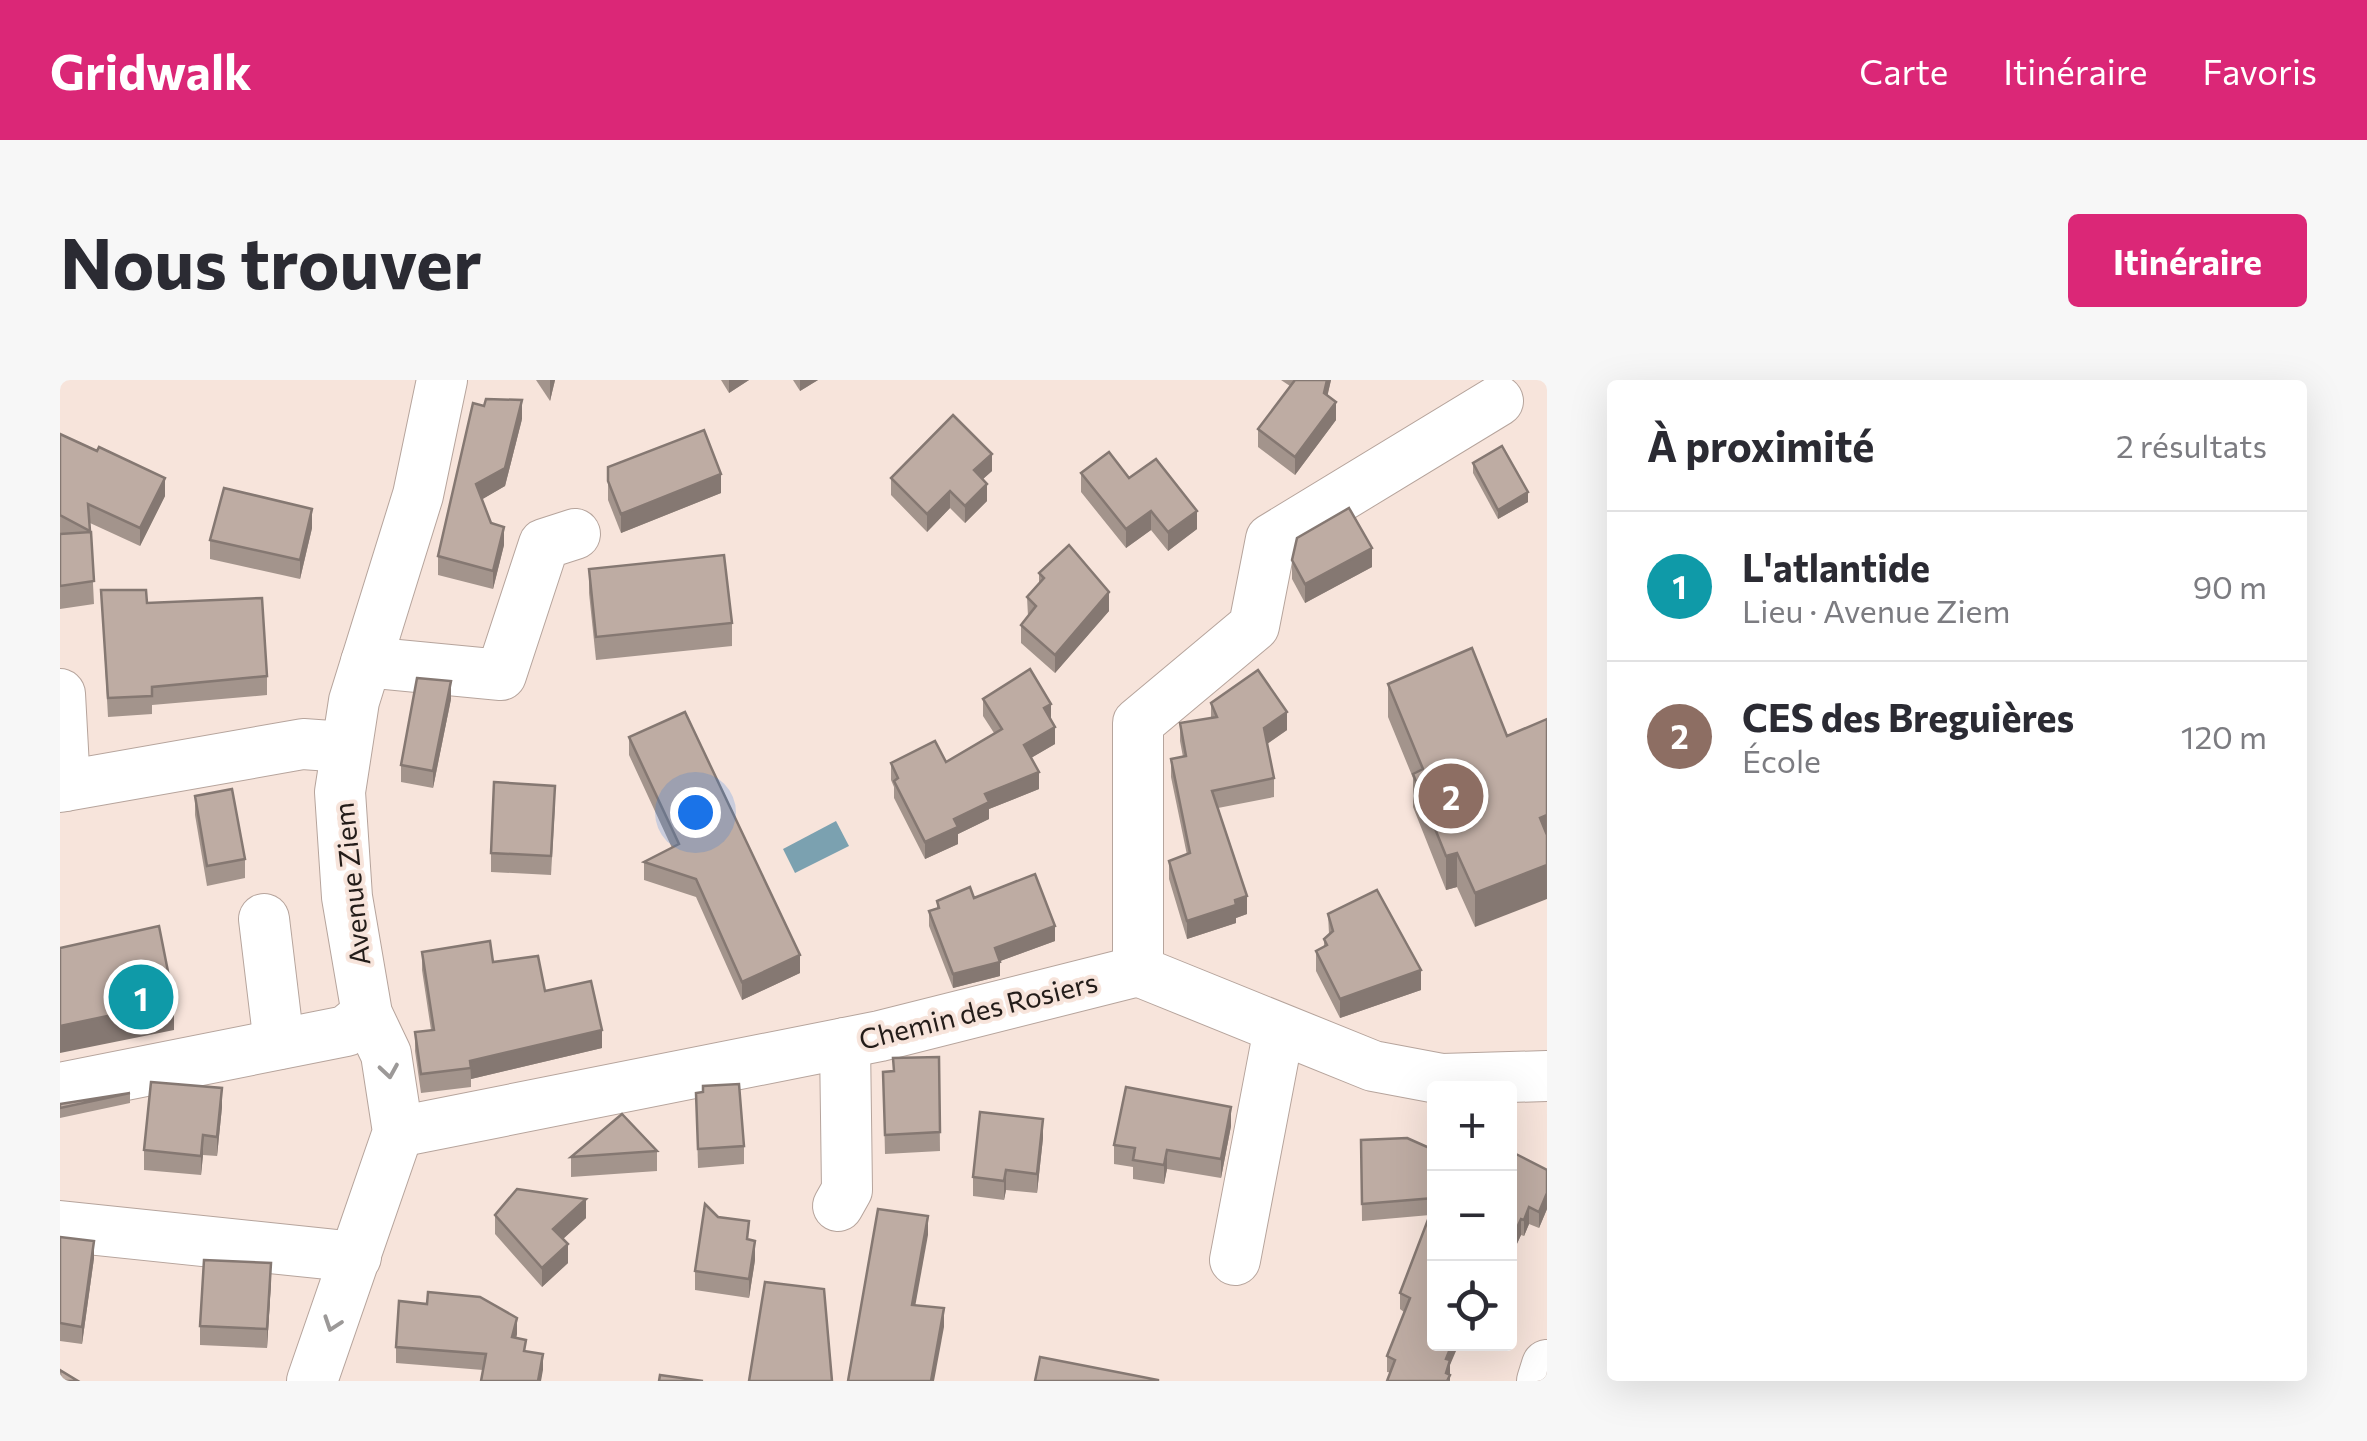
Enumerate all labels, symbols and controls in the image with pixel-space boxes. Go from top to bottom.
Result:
text: Gridwalk [50,41,252,100]
text: Carte [1859,49,1948,92]
text: Itinéraire [2003,49,2148,92]
text: Favoris [2203,49,2317,92]
button: Itinéraire [2068,214,2307,307]
text: Nous trouver [60,218,482,303]
text: À proximité [1647,419,1874,471]
text: 2 résultats [2116,425,2267,465]
text: L'atlantide [1742,543,1930,590]
text: 1 [1672,566,1687,606]
text: 90 m [2193,566,2267,606]
text: Lieu · Avenue Ziem [1742,590,2010,630]
text: CES des Breguières [1742,693,2074,740]
text: 2 [1670,716,1689,756]
text: 120 m [2181,716,2267,756]
text: École [1742,740,1821,780]
pin: 2 [1418,758,1484,834]
your location [670,787,721,838]
street label: Avenue Ziem [326,801,376,967]
pin: 1 [108,960,174,1034]
street label: Chemin des Rosiers [855,964,1101,1056]
one-way arrow [377,1063,398,1080]
map controls [1427,1081,1517,1351]
button: + [1427,1081,1517,1171]
button: − [1427,1171,1517,1261]
button: locate [1427,1261,1517,1351]
one-way arrow [323,1314,344,1331]

